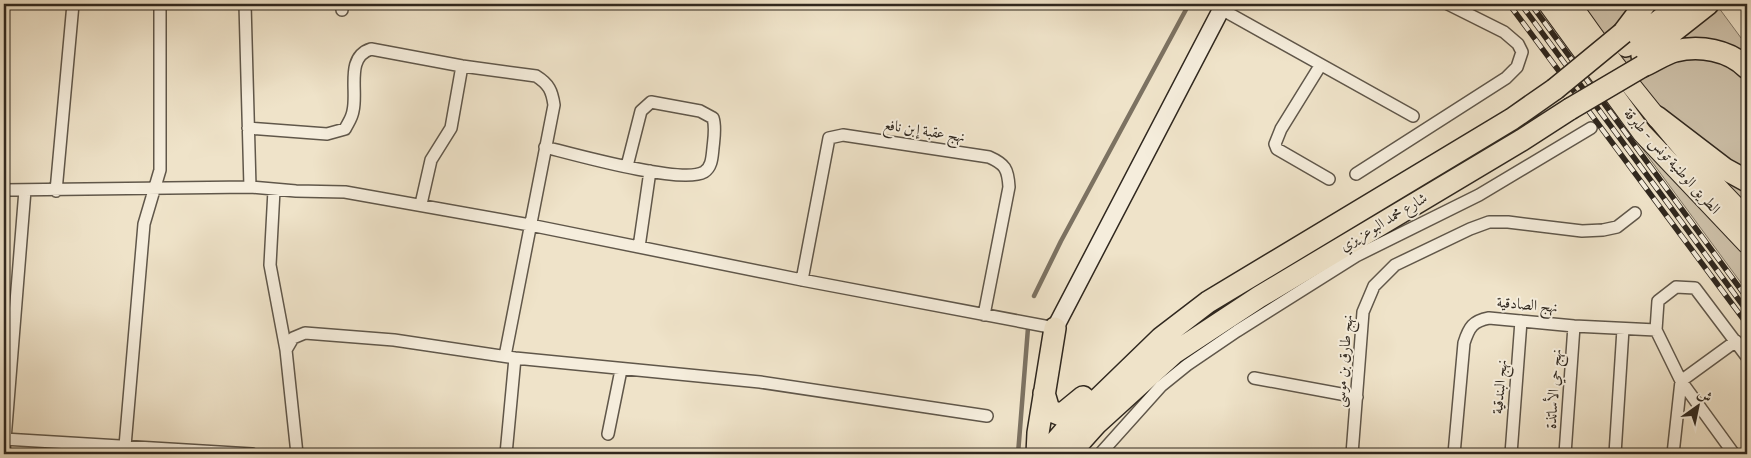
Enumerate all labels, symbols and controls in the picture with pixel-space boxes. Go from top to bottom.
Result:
street label: الطريق الوطنية تونس - طبرقة [1618,104,1724,220]
street label: نهج عقبة إبن نافع [881,115,966,151]
street label: شارع محمد البوعزيزي [1336,189,1432,258]
street label: نهج الصادقية [1495,293,1558,321]
street label: نهج طارق بن موسى [1330,314,1362,408]
street label: نهج حي الأساتذة [1540,348,1570,430]
street label: نهج البندقية [1488,359,1516,415]
north arrow [1674,380,1724,430]
text: ش [1693,385,1715,408]

